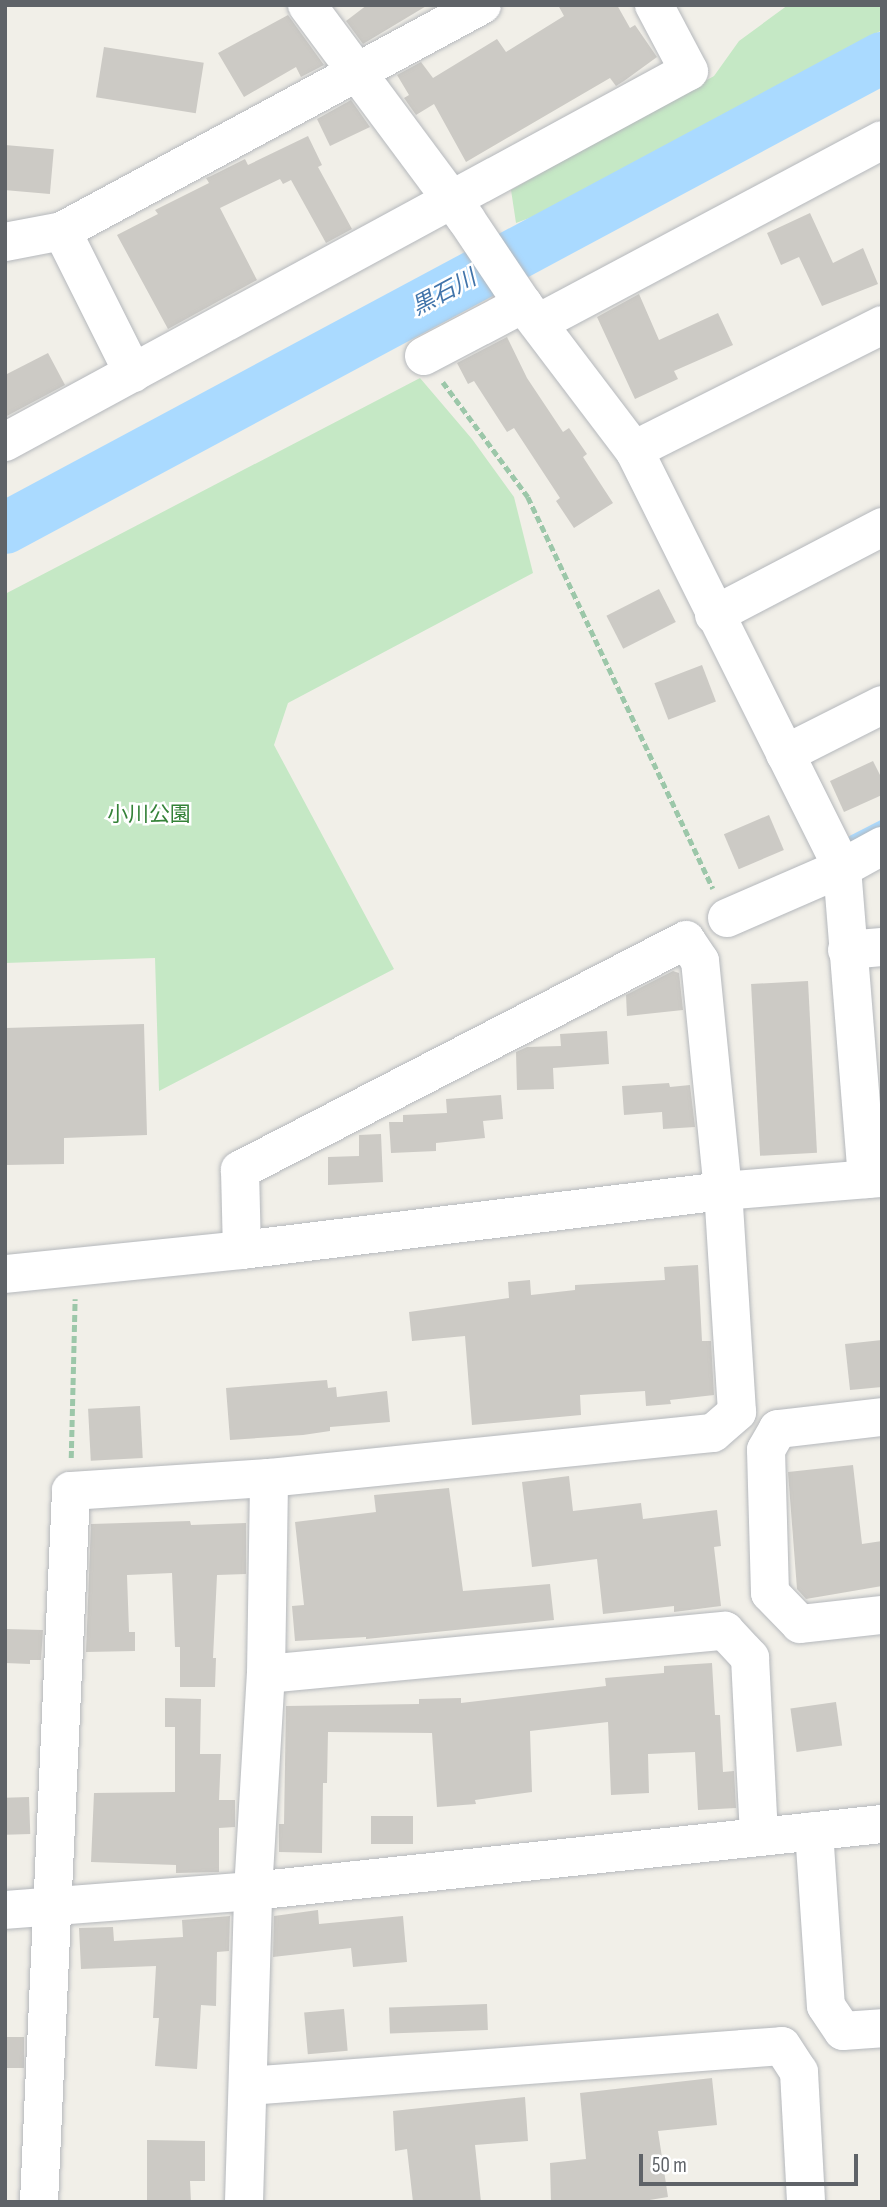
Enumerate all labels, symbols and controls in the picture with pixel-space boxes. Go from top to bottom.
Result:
water label: 黒石川 [407,265,481,321]
park label: 小川公園 [107,802,191,828]
scale bar [642,2140,861,2184]
text: 50 m [652,2153,687,2178]

